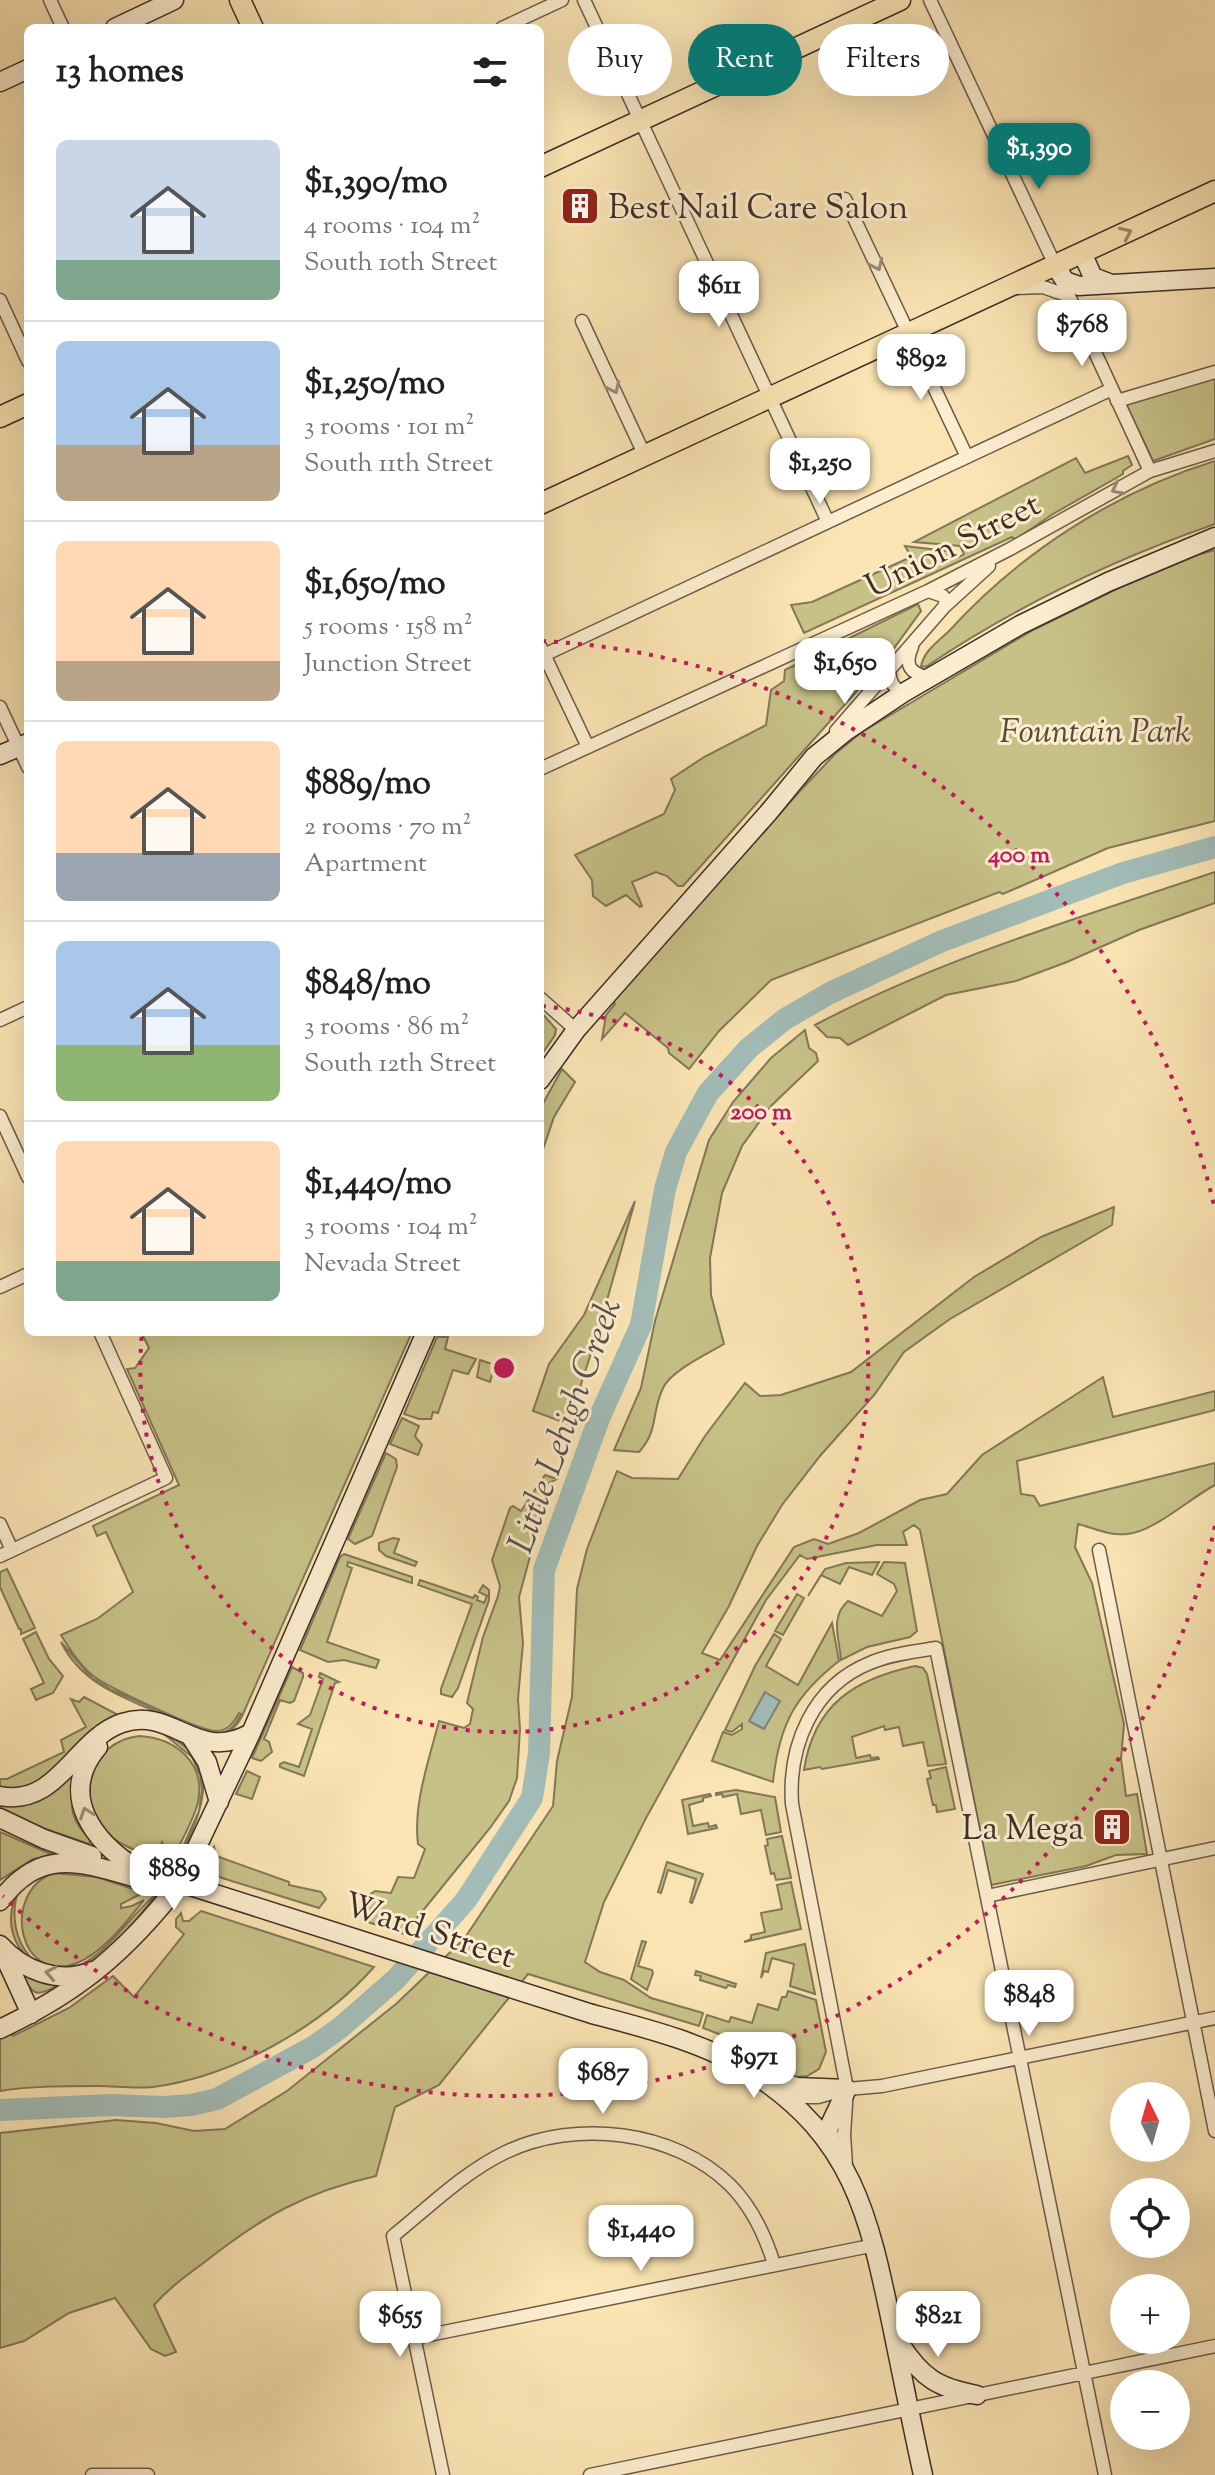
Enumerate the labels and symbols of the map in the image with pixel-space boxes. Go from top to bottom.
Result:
pin: $1,390 [974,123,1104,191]
building icon: Best Nail Care Salon [559,185,601,227]
place label: Best Nail Care Salon [608,185,908,234]
one-way arrow [1117,226,1132,242]
one-way arrow [867,257,883,272]
pin: $611 [672,261,766,329]
pin: $768 [1035,300,1129,368]
pin: $892 [874,334,968,402]
one-way arrow [604,380,620,394]
pin: $1,250 [755,438,885,506]
one-way arrow [1110,479,1125,494]
street label: Union Street [857,482,1050,612]
pin: $1,650 [780,638,910,706]
park label: Fountain Park [999,709,1191,758]
text: 400 m [987,839,1050,873]
text: 200 m [730,1096,792,1130]
water label: Little Lehigh Creek [497,1292,637,1561]
centre of rings [490,1354,518,1382]
place label: La Mega [962,1806,1084,1855]
building icon: La Mega [1091,1806,1133,1848]
one-way arrow [79,1807,95,1821]
pin: $889 [127,1844,221,1912]
street label: Ward Street [337,1882,521,1983]
one-way arrow [45,1966,58,1983]
pin: $848 [982,1970,1076,2038]
pin: $971 [707,2032,801,2100]
pin: $687 [556,2048,650,2116]
north arrow [1110,2082,1190,2162]
pin: $1,440 [576,2205,706,2273]
pin: $655 [353,2291,447,2359]
pin: $821 [891,2291,985,2359]

